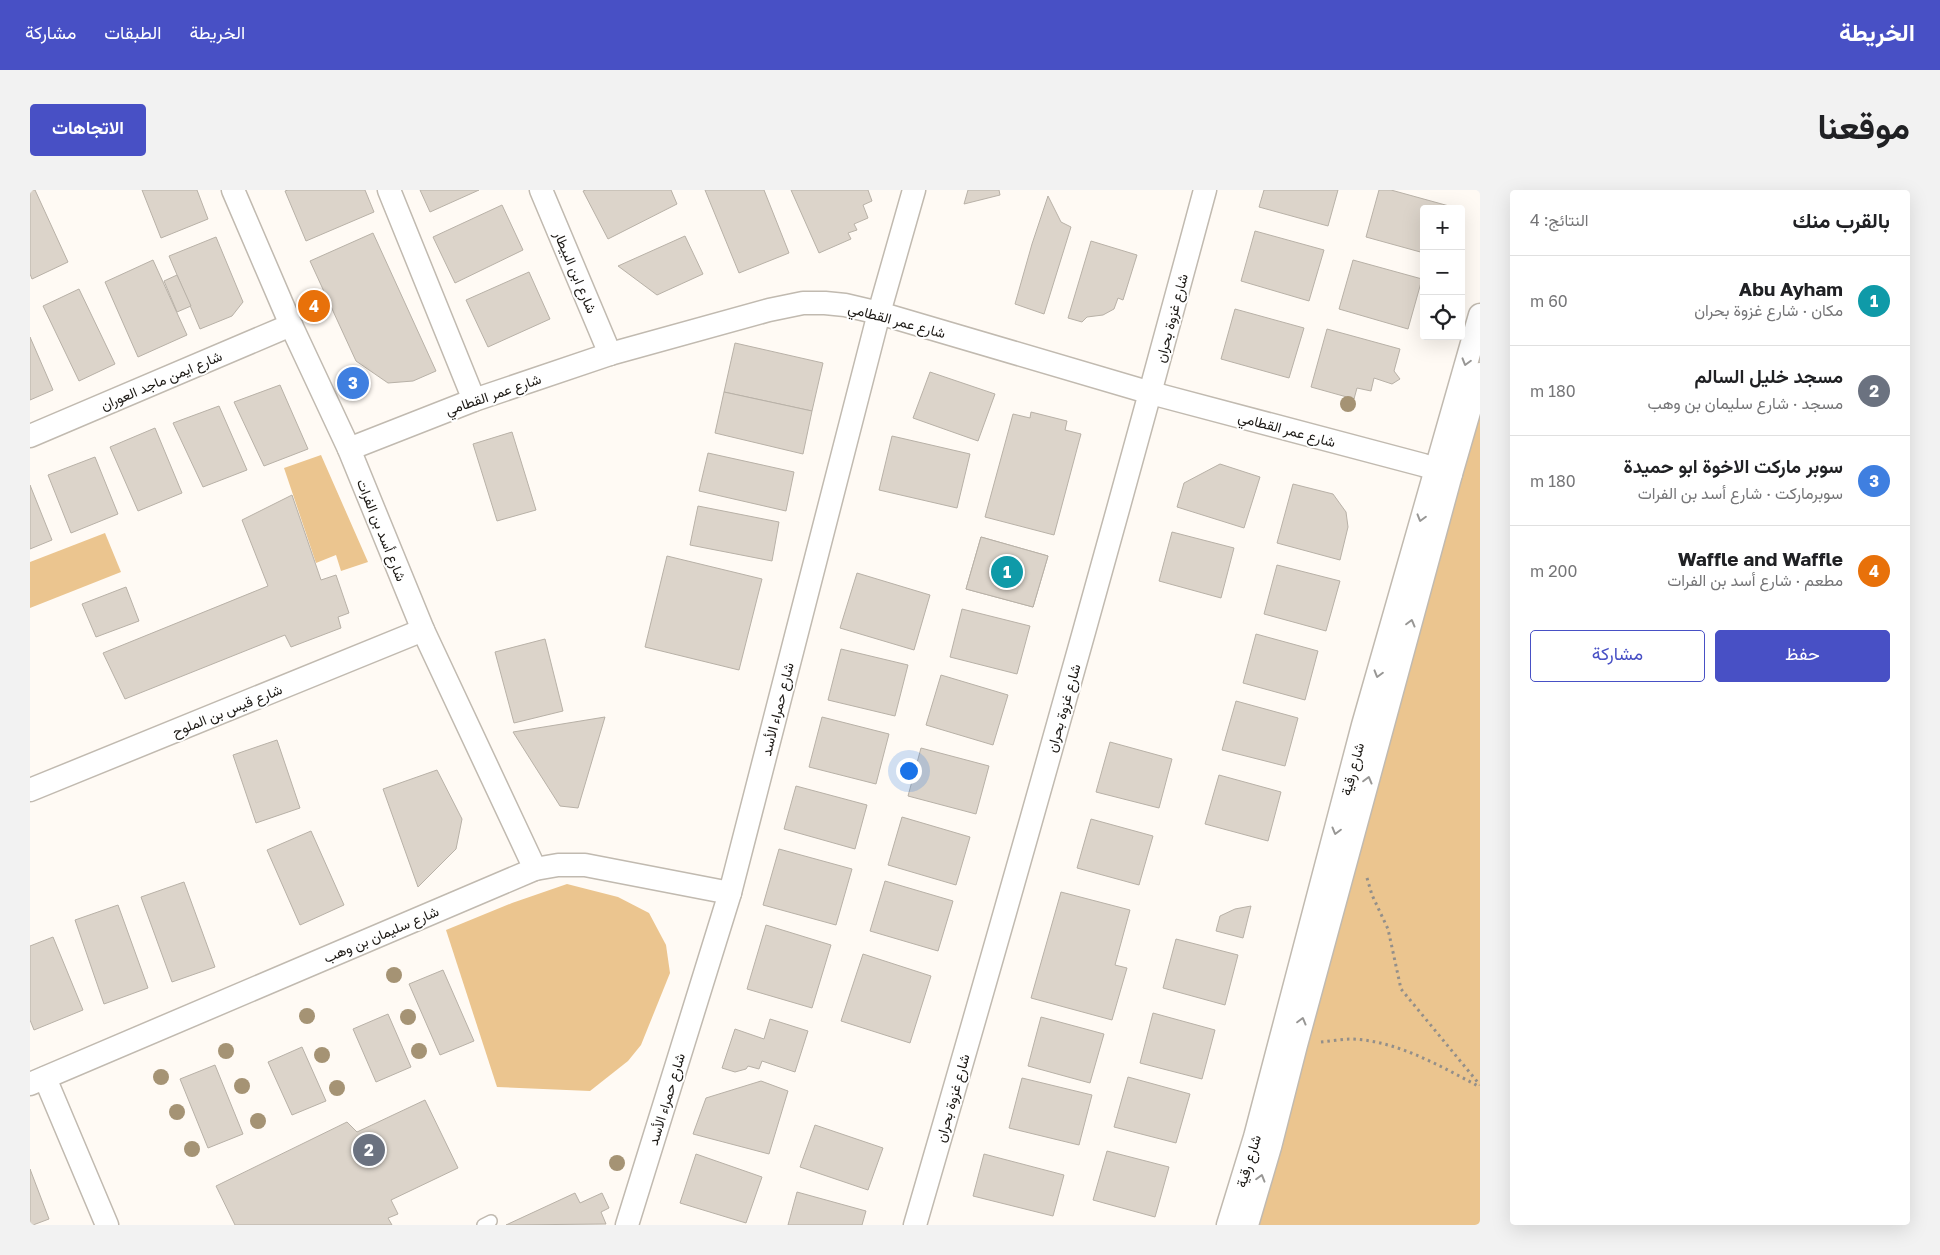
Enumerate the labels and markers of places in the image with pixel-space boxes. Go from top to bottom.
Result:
pin: 4 [298,287,330,325]
pin: 3 [337,364,369,402]
pin: 1 [991,553,1023,591]
pin: 2 [353,1131,385,1169]

